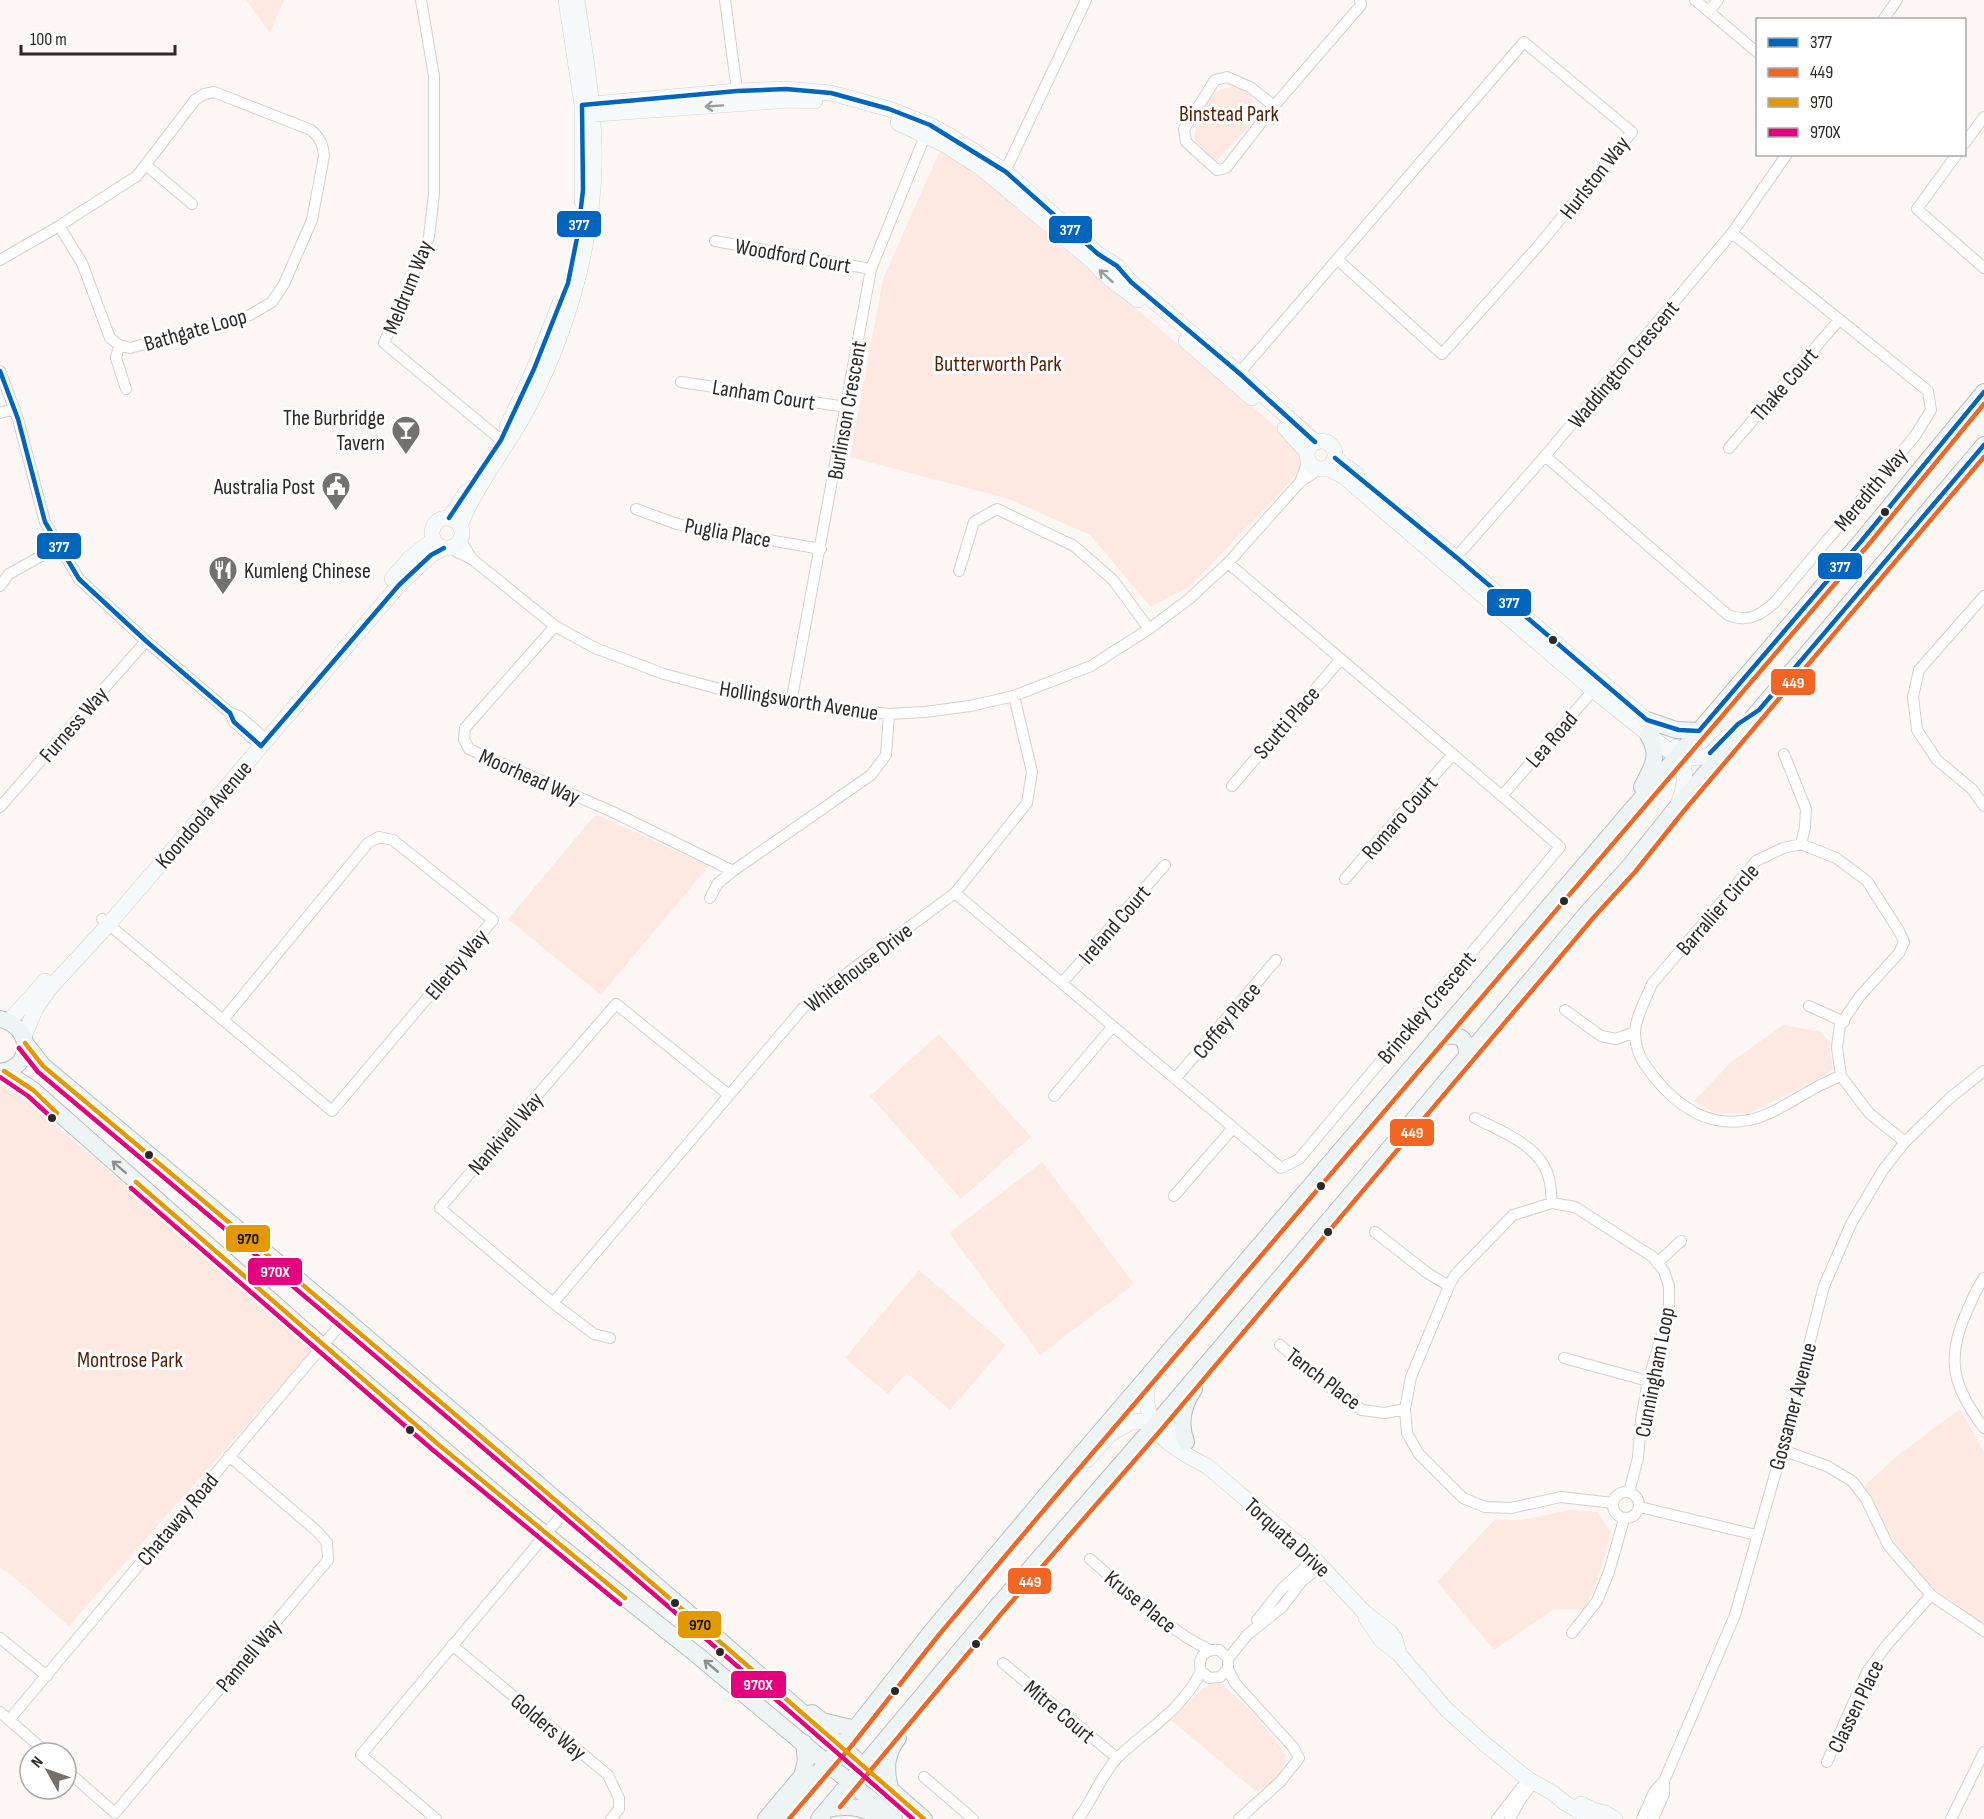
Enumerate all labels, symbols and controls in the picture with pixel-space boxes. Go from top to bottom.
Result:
scale bar [21,18,176,56]
legend [1756,18,1966,156]
text: 100 m [30,29,67,50]
text: 377 [1810,32,1833,53]
text: 449 [1810,62,1833,83]
text: 970 [1810,92,1833,113]
one-way arrow [705,100,725,111]
park label: Binstead Park [1179,101,1280,128]
text: 970X [1810,122,1841,143]
street label: Hurlston Way [1554,131,1636,225]
line badge: 377 [556,210,602,238]
line badge: 377 [1048,215,1093,244]
text: 377 [568,216,590,235]
text: 377 [1059,221,1081,240]
street label: Woodford Court [733,233,853,280]
street label: Meldrum Way [377,236,440,338]
one-way arrow [1099,269,1114,283]
street label: Waddington Crescent [1563,295,1686,434]
street label: Bathgate Loop [141,303,250,358]
street label: Burlinson Crescent [822,338,873,482]
street label: Thake Court [1746,342,1825,427]
park label: Butterworth Park [934,351,1062,378]
street label: Lanham Court [710,374,817,417]
place label: The Burbridge Tavern [283,405,385,457]
bar icon: The Burbridge Tavern [390,414,422,456]
street label: Meredith Way [1829,443,1914,537]
public building icon: Australia Post [320,470,352,512]
place label: Australia Post [213,474,315,501]
unlabelled marker [1879,506,1891,518]
street label: Puglia Place [682,513,773,554]
line badge: 377 [36,532,82,560]
text: 377 [48,538,70,557]
line badge: 377 [1817,552,1863,580]
restaurant icon: Kumleng Chinese [207,554,239,596]
place label: Kumleng Chinese [244,558,371,585]
text: 377 [1829,558,1851,577]
line badge: 377 [1486,588,1532,617]
text: 377 [1498,594,1520,613]
unlabelled marker [1547,634,1559,646]
line badge: 449 [1770,668,1816,696]
text: 449 [1782,674,1804,693]
street label: Hollingsworth Avenue [717,676,880,727]
street label: Furness Way [34,681,115,768]
street label: Scutti Place [1248,681,1326,765]
street label: Lea Road [1520,706,1584,774]
street label: Moorhead Way [475,743,584,812]
street label: Koondoola Avenue [150,755,258,875]
street label: Romaro Court [1356,770,1444,865]
street label: Barrallier Circle [1671,859,1765,961]
street label: Ireland Court [1073,880,1157,970]
unlabelled marker [1558,895,1570,907]
street label: Whitehouse Drive [800,918,918,1019]
street label: Ellerby Way [420,924,495,1006]
street label: Brinckley Crescent [1372,946,1482,1070]
street label: Coffey Place [1187,977,1267,1065]
street label: Nankivell Way [463,1087,550,1181]
unlabelled marker [46,1112,58,1124]
line badge: 449 [1389,1118,1435,1147]
text: 449 [1401,1124,1423,1143]
unlabelled marker [143,1149,155,1161]
one-way arrow [112,1160,127,1174]
unlabelled marker [1315,1180,1327,1192]
line badge: 970 [225,1224,271,1253]
unlabelled marker [1322,1226,1334,1238]
text: 970 [237,1230,259,1249]
line badge: 970X [247,1257,303,1286]
text: 970X [260,1263,290,1282]
street label: Cunningham Loop [1630,1305,1681,1439]
street label: Gossamer Avenue [1763,1340,1823,1473]
street label: Tench Place [1280,1342,1366,1416]
park label: Montrose Park [77,1347,184,1374]
unlabelled marker [404,1424,416,1436]
street label: Chataway Road [132,1468,225,1572]
street label: Torquata Drive [1238,1492,1336,1584]
street label: Kruse Place [1099,1565,1182,1639]
line badge: 449 [1007,1567,1052,1595]
text: 449 [1019,1573,1041,1592]
unlabelled marker [669,1597,681,1609]
line badge: 970 [677,1610,722,1639]
street label: Pannell Way [211,1613,288,1698]
text: 970 [689,1616,711,1635]
unlabelled marker [970,1638,982,1650]
unlabelled marker [714,1646,726,1658]
street label: Classen Place [1822,1656,1890,1757]
one-way arrow [703,1659,719,1672]
line badge: 970X [730,1670,787,1699]
street label: Mitre Court [1018,1675,1100,1750]
text: 970X [743,1676,773,1695]
unlabelled marker [889,1685,901,1697]
street label: Golders Way [505,1688,592,1767]
north arrow [18,1741,78,1801]
text: N [28,1753,48,1772]

